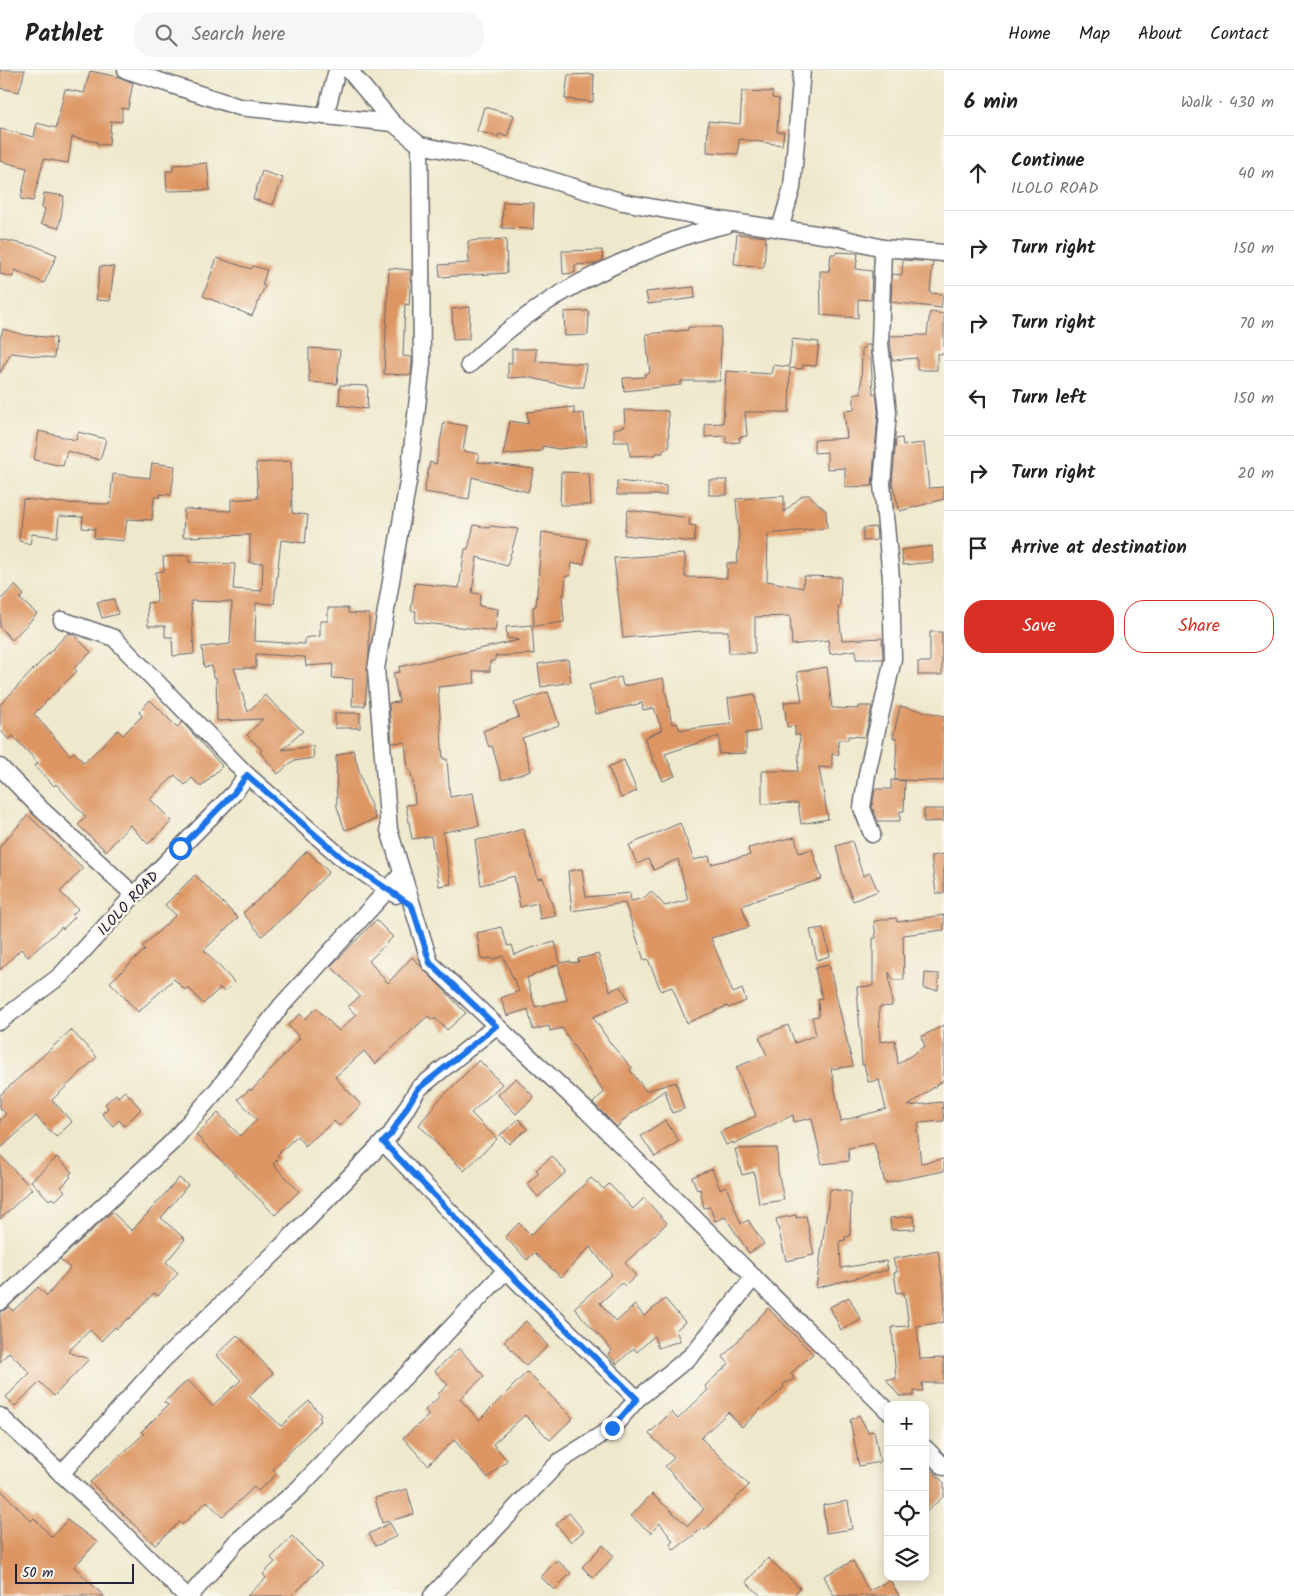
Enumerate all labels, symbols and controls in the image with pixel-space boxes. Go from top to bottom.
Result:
search box [134,12,484,57]
text: Pathlet [25,15,104,54]
text: Search here [192,20,285,50]
text: Home [1008,20,1051,49]
text: Map [1079,20,1110,49]
text: About [1138,20,1182,49]
text: Contact [1210,20,1269,49]
icon: search [152,21,180,49]
text: 6 min [964,86,1018,119]
text: Walk · 430 m [1181,90,1274,115]
text: Continue [1011,146,1084,176]
icon: ahead [964,159,992,187]
text: 40 m [1238,161,1274,186]
text: ILOLO ROAD [1011,176,1099,201]
text: Turn right [1011,233,1096,263]
icon: right [964,234,992,262]
text: 150 m [1233,236,1274,261]
text: Turn right [1011,308,1096,338]
icon: right [964,309,992,337]
text: 70 m [1239,311,1274,336]
text: Turn left [1011,383,1086,413]
icon: left [964,384,992,412]
text: 150 m [1233,386,1274,411]
text: Turn right [1011,458,1096,488]
icon: right [964,459,992,487]
text: 20 m [1238,461,1274,486]
text: Arrive at destination [1011,533,1187,563]
icon: arrive [964,534,992,562]
button: Save [964,600,1114,653]
button: Share [1124,600,1274,653]
route start [169,837,192,860]
street label: ILOLO ROAD [92,865,166,942]
map controls [884,1401,929,1581]
button: + [884,1401,929,1446]
route end [601,1417,624,1440]
button: − [884,1446,929,1491]
button: locate [884,1491,929,1536]
button: layers [884,1536,929,1581]
scale bar [15,1561,134,1584]
text: 50 m [22,1562,53,1584]

